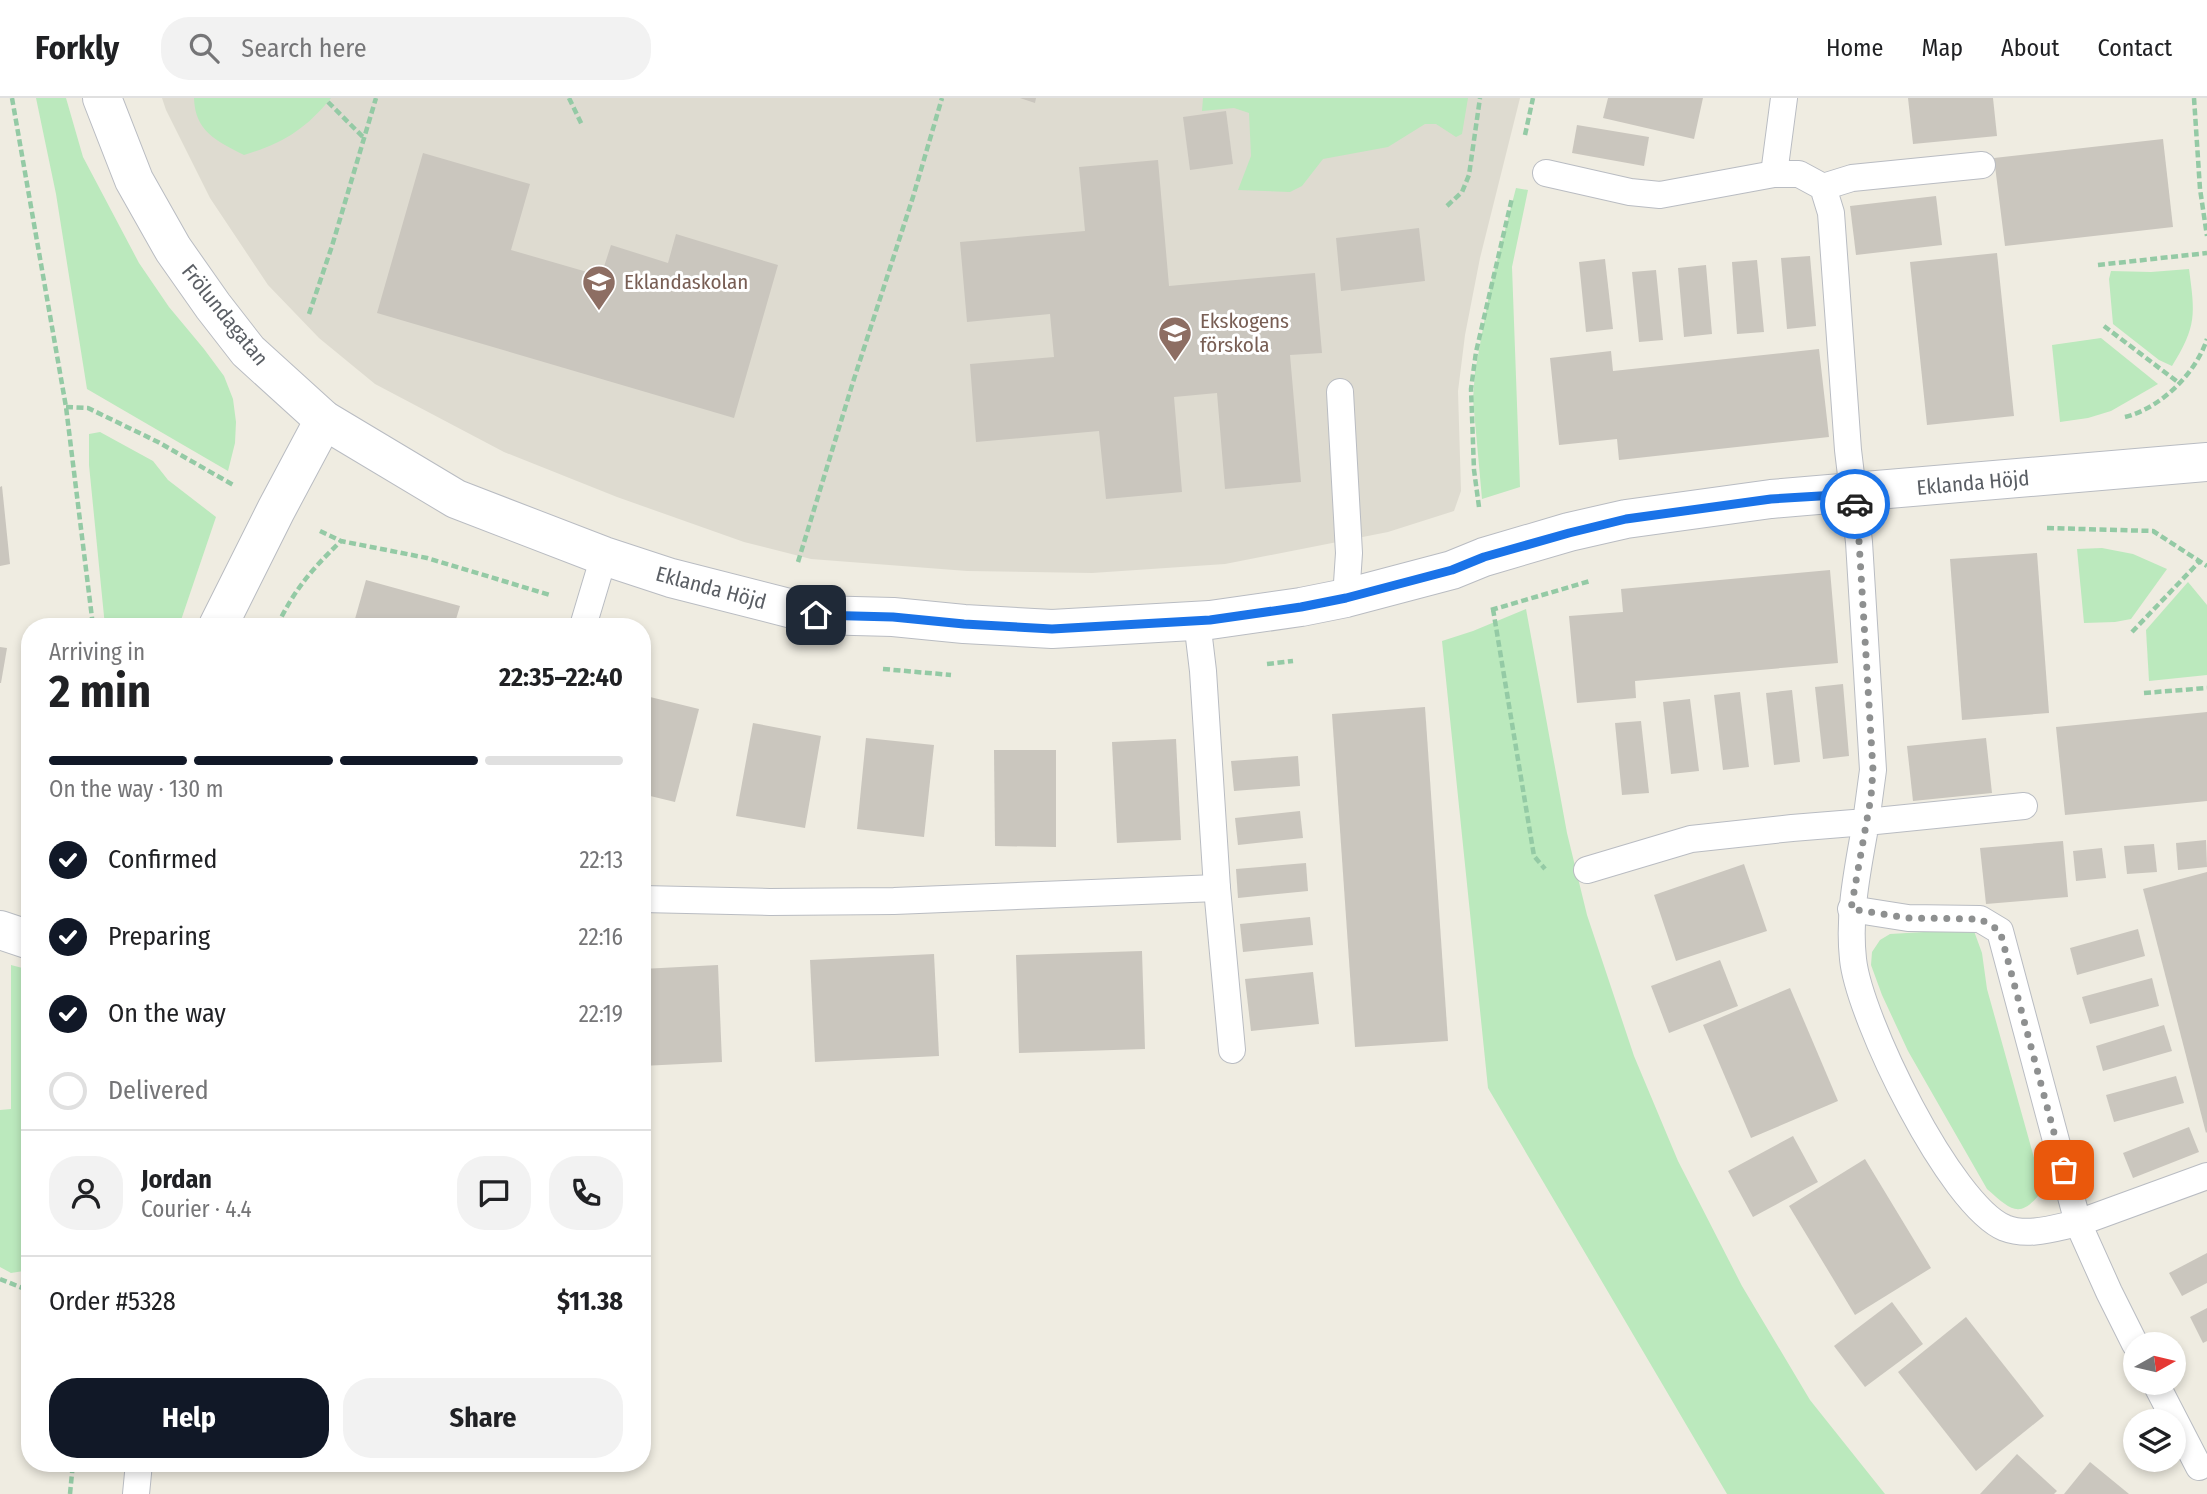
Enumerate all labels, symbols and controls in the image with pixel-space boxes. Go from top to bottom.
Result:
search box [161,17,651,80]
text: Forkly [35,28,119,68]
icon: search [185,29,223,67]
text: Search here [241,33,367,64]
text: Home [1826,34,1883,62]
text: Map [1921,34,1963,62]
text: About [2001,34,2059,62]
text: Contact [2097,34,2172,62]
street label: Frölundagatan [176,259,274,371]
school or university icon: Eklandaskolan [580,263,618,312]
place label: Eklandaskolan [624,269,748,295]
place label: Ekskogens förskola [1200,308,1289,358]
school or university icon: Ekskogens förskola [1156,314,1194,363]
street label: Eklanda Höjd [1915,465,2031,501]
courier [1820,469,1890,539]
icon: car [1836,485,1874,523]
street label: Eklanda Höjd [653,561,769,615]
pin [786,585,846,645]
icon: home [797,596,835,634]
text: Arriving in [49,638,145,666]
text: 22:35–22:40 [499,662,623,693]
text: 2 min [49,664,151,719]
text: On the way · 130 m [49,775,223,803]
icon: check [49,841,87,879]
text: Confirmed [108,844,218,875]
text: 22:13 [579,846,623,874]
icon: check [49,918,87,956]
text: Preparing [108,921,210,952]
text: 22:16 [578,923,623,951]
icon: check [49,995,87,1033]
text: On the way [108,998,226,1029]
text: 22:19 [579,1000,623,1028]
text: Delivered [108,1075,209,1106]
pin [2034,1140,2094,1200]
icon: bag [2045,1151,2083,1189]
button: person [49,1156,123,1230]
button: chat [457,1156,531,1230]
button: phone [549,1156,623,1230]
text: Jordan [141,1164,212,1195]
text: Courier · 4.4 [141,1195,252,1223]
text: Order #5328 [49,1286,176,1317]
text: $11.38 [557,1286,623,1317]
north arrow [2123,1332,2186,1395]
map controls [2123,1332,2186,1472]
button: Help [49,1378,329,1458]
button: Share [343,1378,623,1458]
button: layers [2123,1409,2186,1472]

